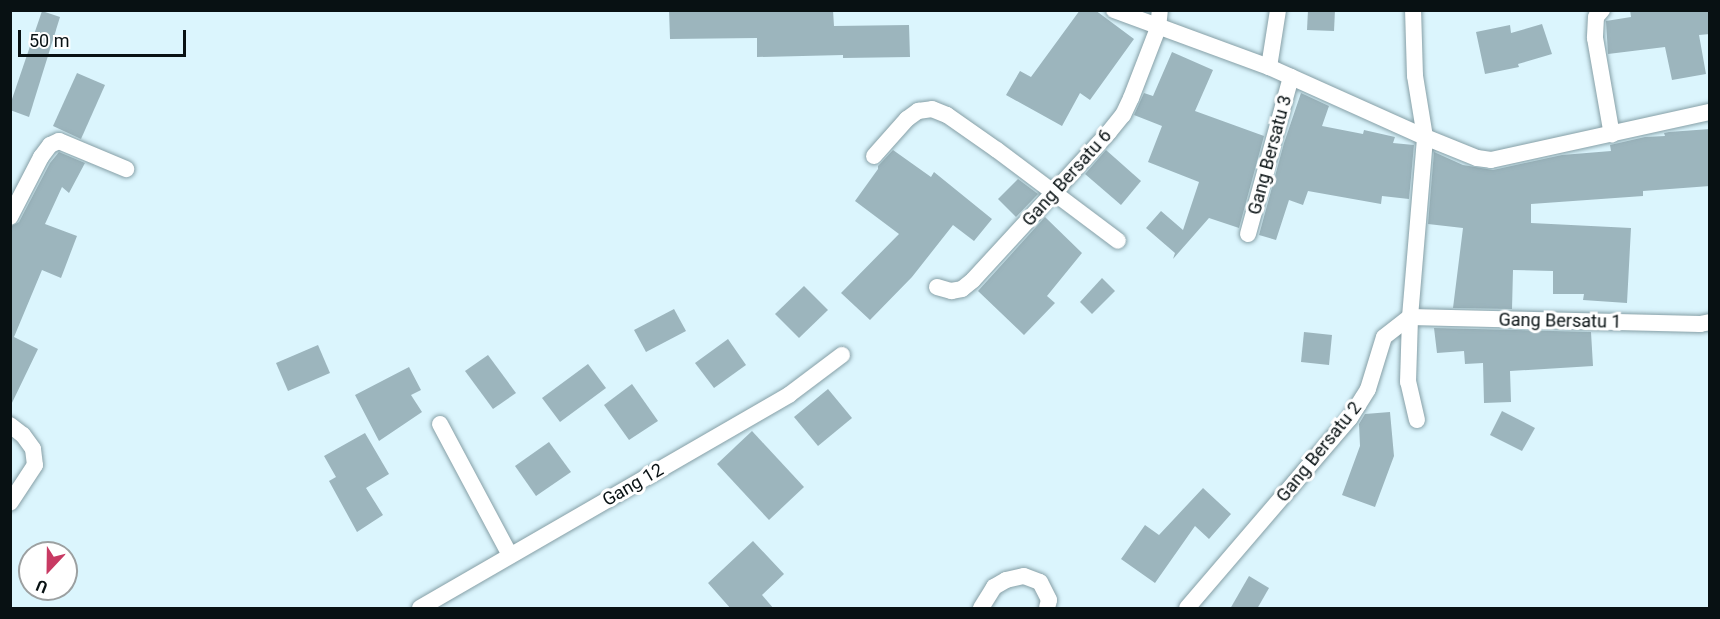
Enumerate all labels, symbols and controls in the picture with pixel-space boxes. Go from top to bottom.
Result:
scale bar [21,18,189,56]
text: 50 m [29,30,69,51]
street label: Gang Bersatu 3 [1244,93,1296,217]
street label: Gang Bersatu 6 [1018,125,1116,231]
street label: Gang Bersatu 1 [1498,309,1622,333]
street label: Gang Bersatu 2 [1272,397,1366,507]
street label: Gang 12 [599,459,667,511]
north arrow [18,541,78,601]
text: U [33,576,50,597]

